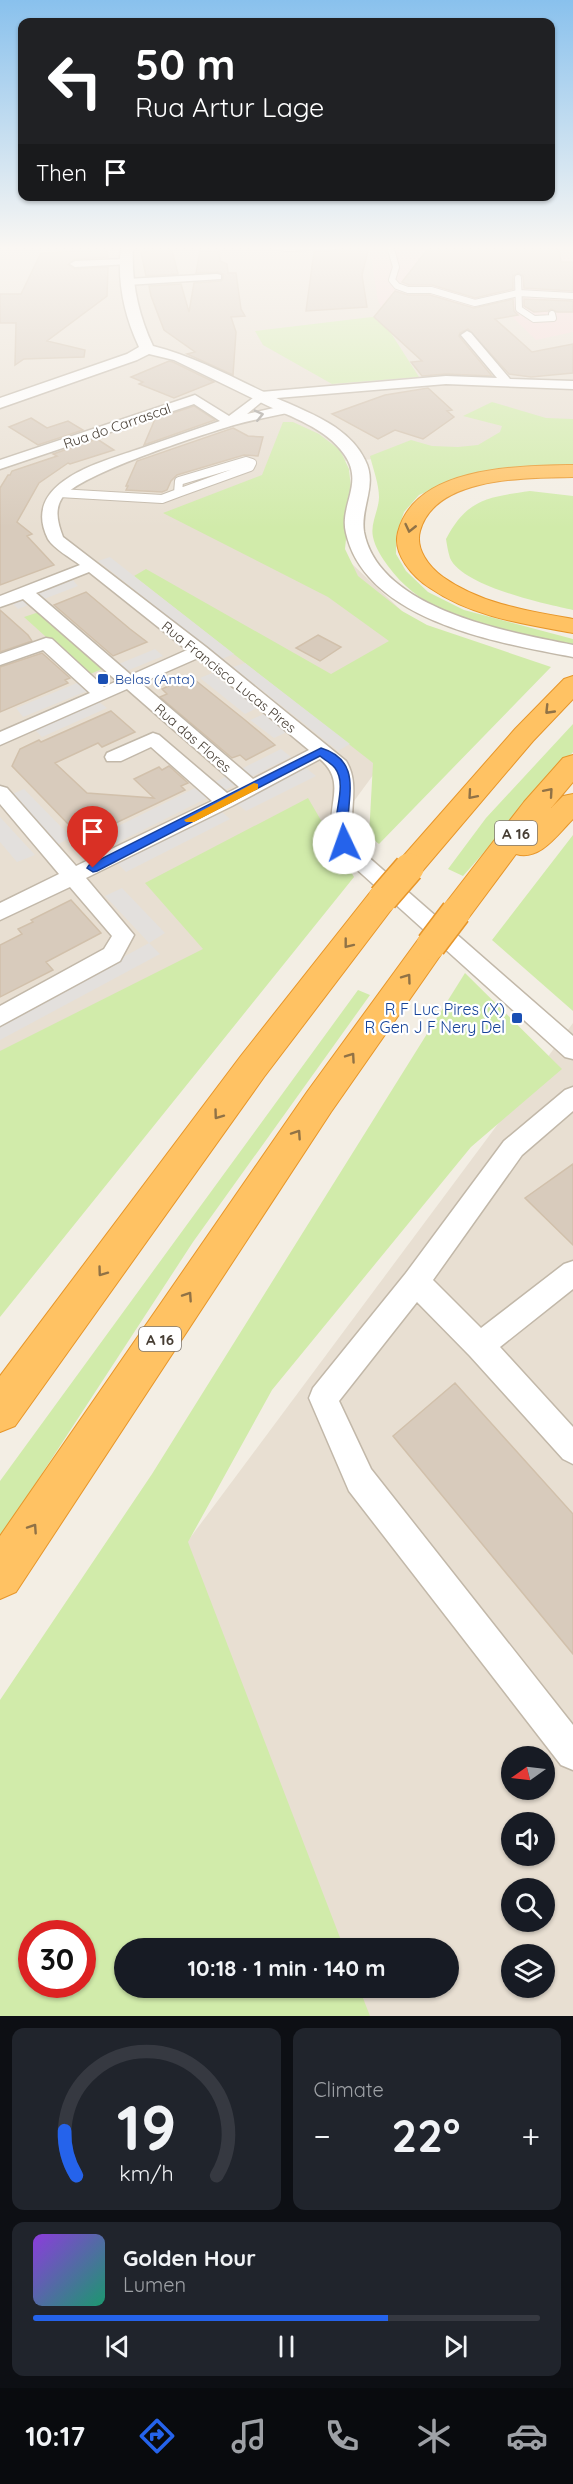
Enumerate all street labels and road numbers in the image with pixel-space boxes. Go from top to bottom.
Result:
street label: Rua do Carrascal [61,399,173,453]
street label: Rua Francisco Lucas Pires [158,617,300,737]
street label: Rua das Flores [151,700,235,776]
road number: A 16 [495,821,537,845]
road number: A 16 [139,1327,181,1351]

